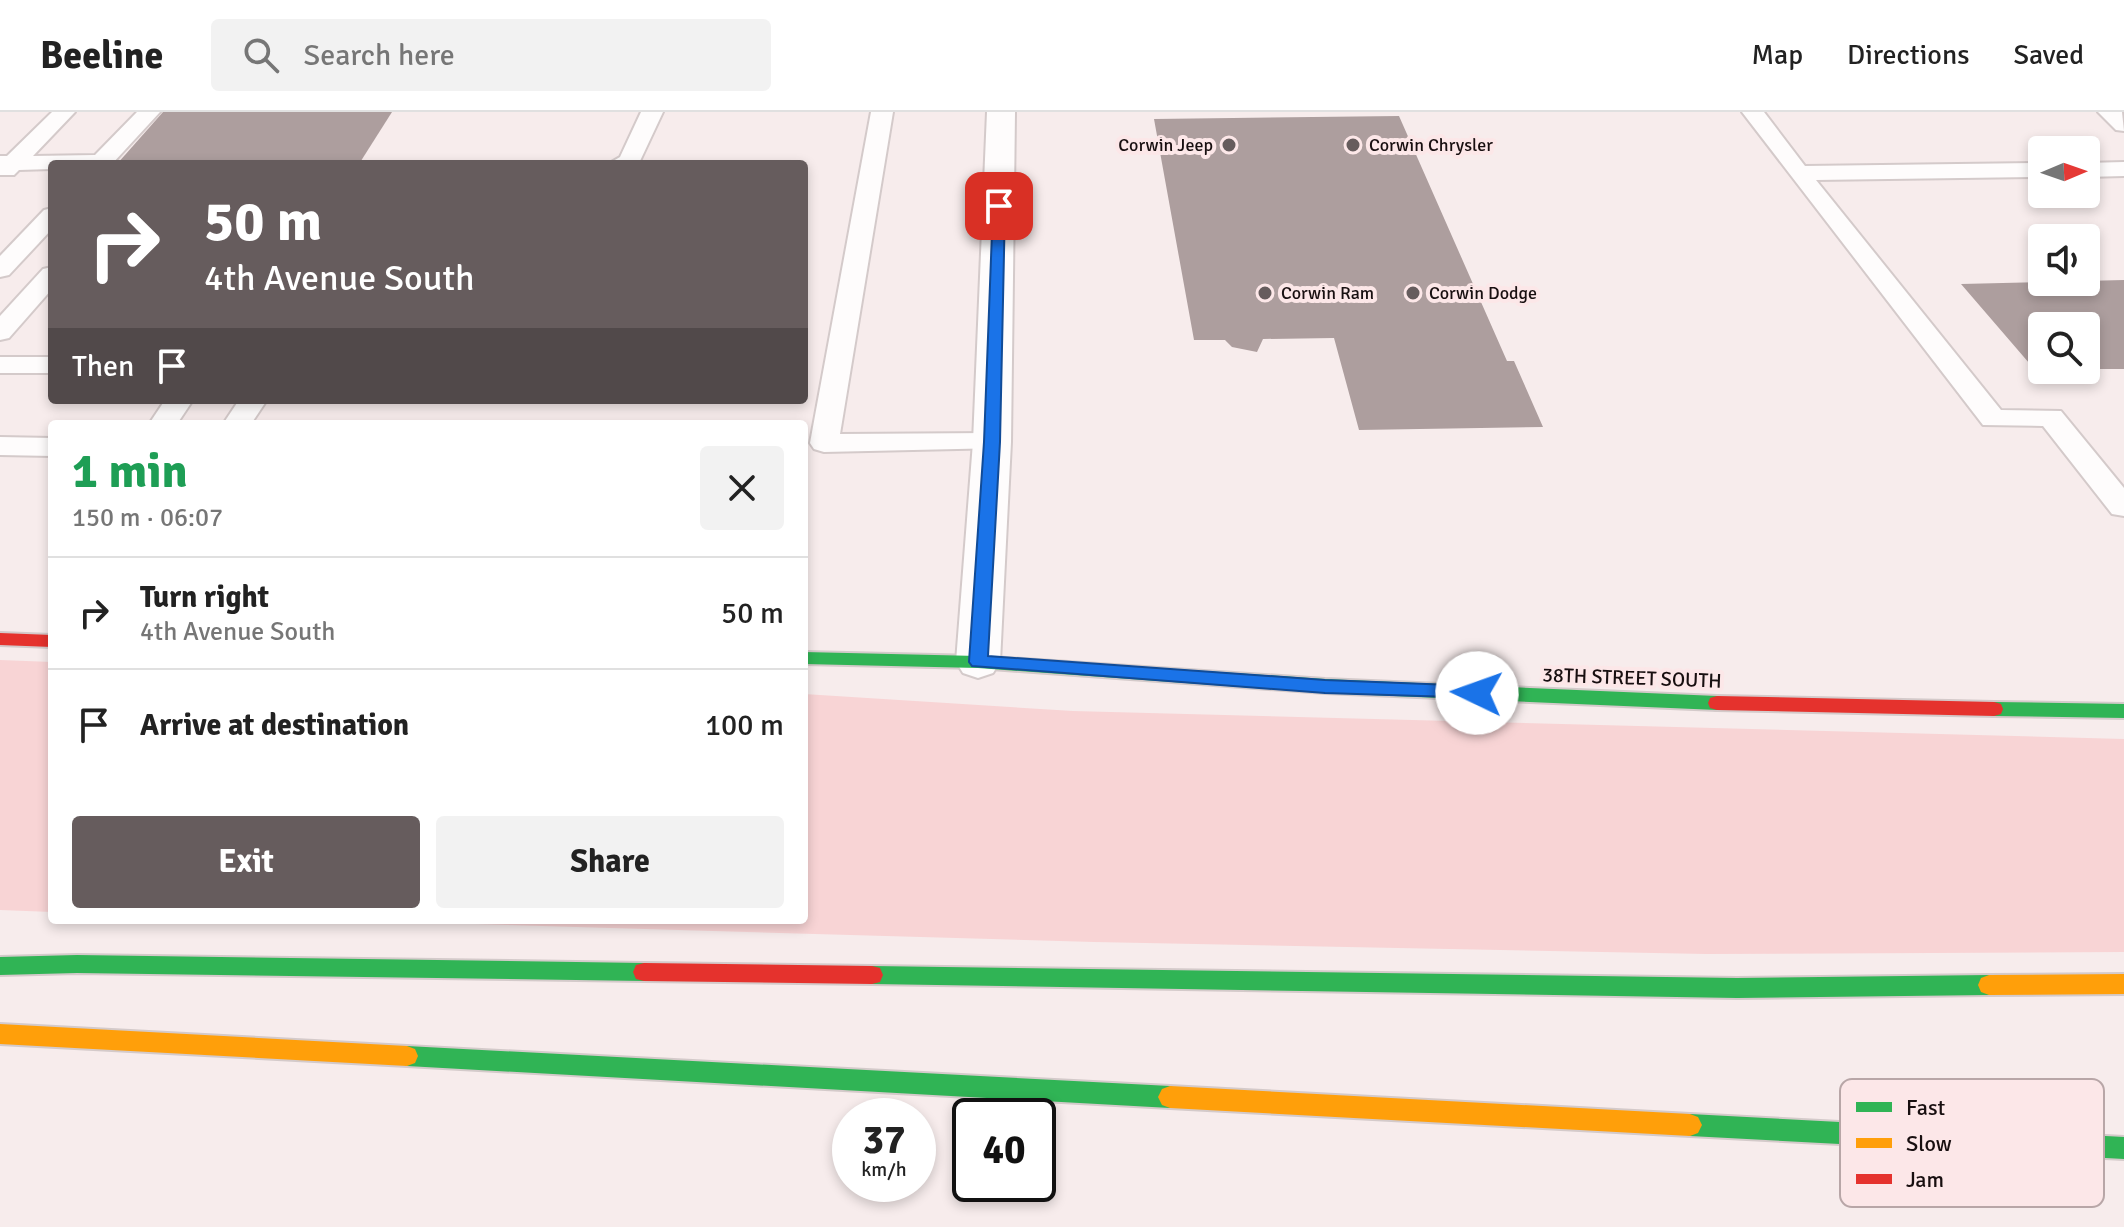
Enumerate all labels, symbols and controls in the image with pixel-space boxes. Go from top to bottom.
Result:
search box [211,19,771,91]
text: Beeline [40,32,163,79]
icon: search [239,33,283,77]
text: Search here [303,37,455,74]
text: Map [1751,38,1803,72]
text: Directions [1847,38,1969,72]
text: Saved [2013,38,2084,72]
place label: Corwin Jeep [1118,134,1213,156]
place label: Corwin Chrysler [1369,134,1493,156]
marker: Corwin Jeep [1220,136,1238,154]
marker: Corwin Chrysler [1344,136,1362,154]
north arrow [2028,136,2100,208]
map controls [2028,136,2100,384]
pin [965,172,1033,240]
icon: arrive [977,184,1021,228]
text: 50 m [204,187,322,256]
icon: right [72,192,176,296]
button: sound [2028,224,2100,296]
text: 4th Avenue South [204,256,475,301]
place label: Corwin Ram [1281,282,1374,304]
place label: Corwin Dodge [1429,282,1537,304]
marker: Corwin Ram [1256,284,1274,302]
marker: Corwin Dodge [1404,284,1422,302]
button: search [2028,312,2100,384]
icon: arrive [150,344,194,388]
text: Then [72,348,134,385]
text: 1 min [72,442,188,501]
button: close [700,446,784,530]
text: 150 m · 06:07 [72,502,223,534]
text: Turn right [140,579,269,616]
icon: right [72,591,116,635]
text: 50 m [721,595,784,632]
text: 4th Avenue South [140,616,336,648]
position arrow [1435,651,1519,735]
street label: 38TH STREET SOUTH [1542,662,1722,694]
icon: arrive [72,703,116,747]
text: Arrive at destination [140,707,409,744]
text: 100 m [705,707,784,744]
button: Exit [72,816,420,908]
button: Share [436,816,784,908]
legend [1840,1079,2104,1207]
text: Fast [1906,1094,1946,1121]
speed limit sign: 40 [952,1098,1056,1202]
text: 37 [862,1115,906,1165]
text: Slow [1906,1130,1952,1157]
text: km/h [861,1157,907,1182]
text: Jam [1906,1166,1944,1193]

